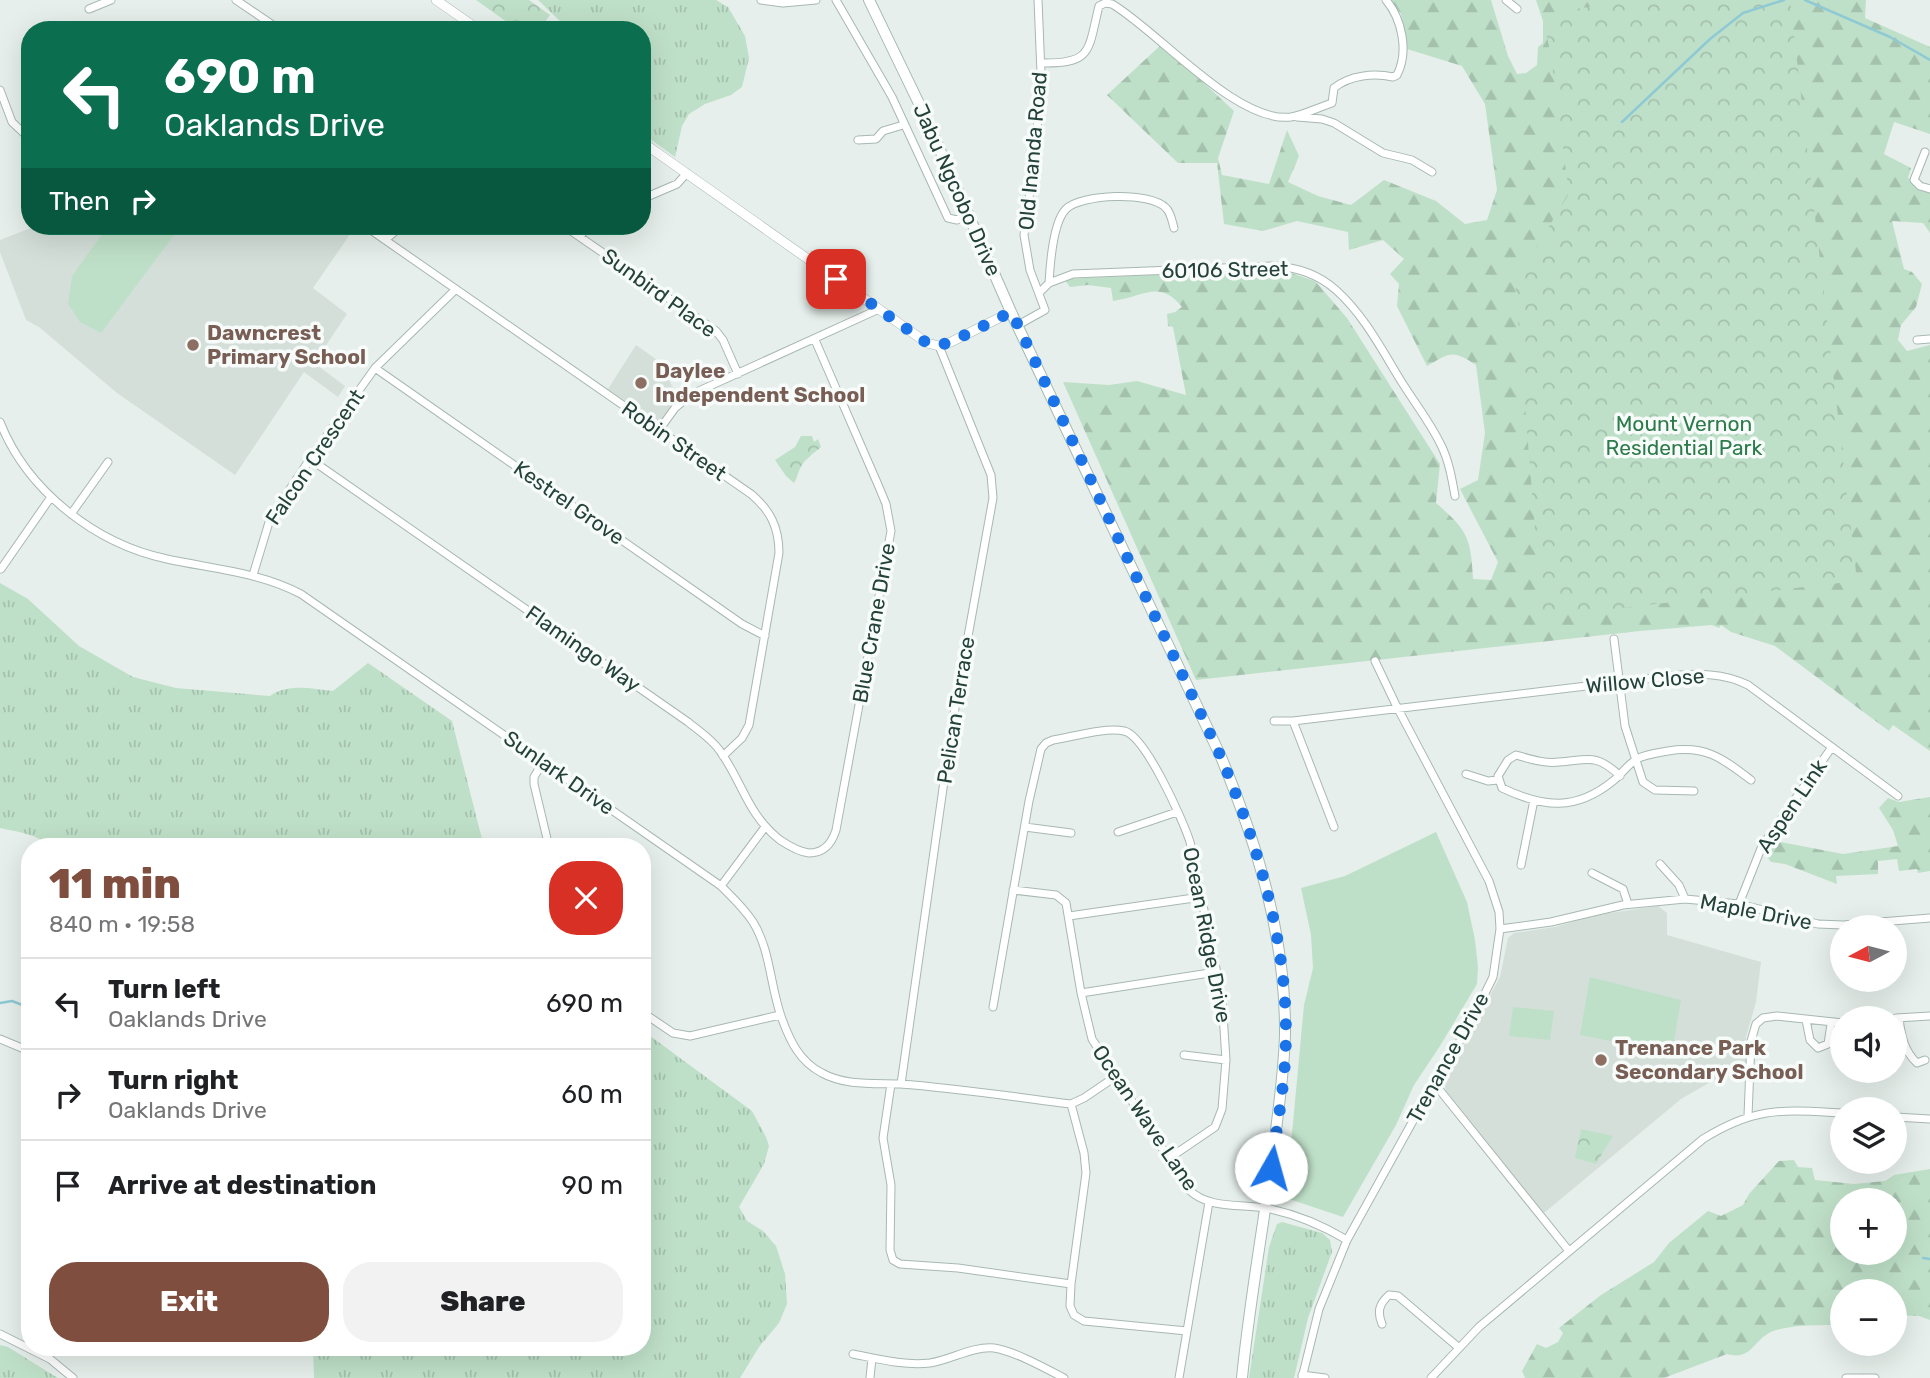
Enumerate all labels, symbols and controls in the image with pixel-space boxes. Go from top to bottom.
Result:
text: 690 m [164,47,316,105]
icon: left [49,49,140,140]
street label: Old Inanda Road [1013,71,1052,231]
street label: Jabu Ngcobo Drive [908,100,1007,280]
text: Oaklands Drive [164,106,385,144]
icon: right [124,182,162,220]
text: Then [49,186,110,217]
street label: Sunbird Place [597,243,721,342]
pin [806,249,866,309]
street label: 60106 Street [1161,256,1289,283]
icon: arrive [817,260,855,298]
place label: Dawncrest Primary School [207,320,366,369]
marker: Dawncrest Primary School [185,337,201,353]
place label: Daylee Independent School [655,358,865,407]
marker: Daylee Independent School [633,375,649,391]
street label: Falcon Crescent [260,384,369,529]
street label: Robin Street [617,395,731,486]
park label: Mount Vernon Residential Park [1606,411,1763,460]
street label: Kestrel Grove [509,455,629,550]
street label: Blue Crane Drive [847,541,900,705]
street label: Flamingo Way [521,600,646,698]
street label: Pelican Terrace [932,635,979,785]
street label: Willow Close [1585,663,1705,698]
street label: Sunlark Drive [499,725,619,820]
street label: Aspen Link [1751,754,1832,857]
street label: Ocean Ridge Drive [1178,845,1237,1025]
text: 11 min [49,859,181,909]
button: close [549,861,623,935]
street label: Maple Drive [1698,888,1814,935]
text: 840 m · 19:58 [49,910,195,938]
north arrow [1830,915,1908,992]
map controls [1830,915,1907,1356]
text: Turn left [108,974,220,1005]
icon: left [49,985,87,1023]
text: 690 m [546,988,623,1019]
street label: Trenance Drive [1401,988,1494,1128]
text: Oaklands Drive [108,1005,267,1033]
button: sound [1830,1006,1907,1083]
place label: Trenance Park Secondary School [1615,1035,1803,1084]
street label: Ocean Wave Lane [1087,1040,1203,1195]
marker: Trenance Park Secondary School [1593,1052,1609,1068]
text: Turn right [108,1065,238,1096]
icon: right [49,1076,87,1114]
text: 60 m [561,1079,623,1110]
text: Oaklands Drive [108,1096,267,1124]
button: layers [1830,1097,1907,1174]
position arrow [1234,1131,1308,1205]
icon: arrive [49,1167,87,1205]
text: Arrive at destination [108,1170,376,1201]
text: 90 m [562,1170,623,1201]
button: + [1830,1188,1907,1265]
button: Exit [49,1262,329,1342]
button: Share [343,1262,623,1342]
button: − [1830,1279,1907,1356]

